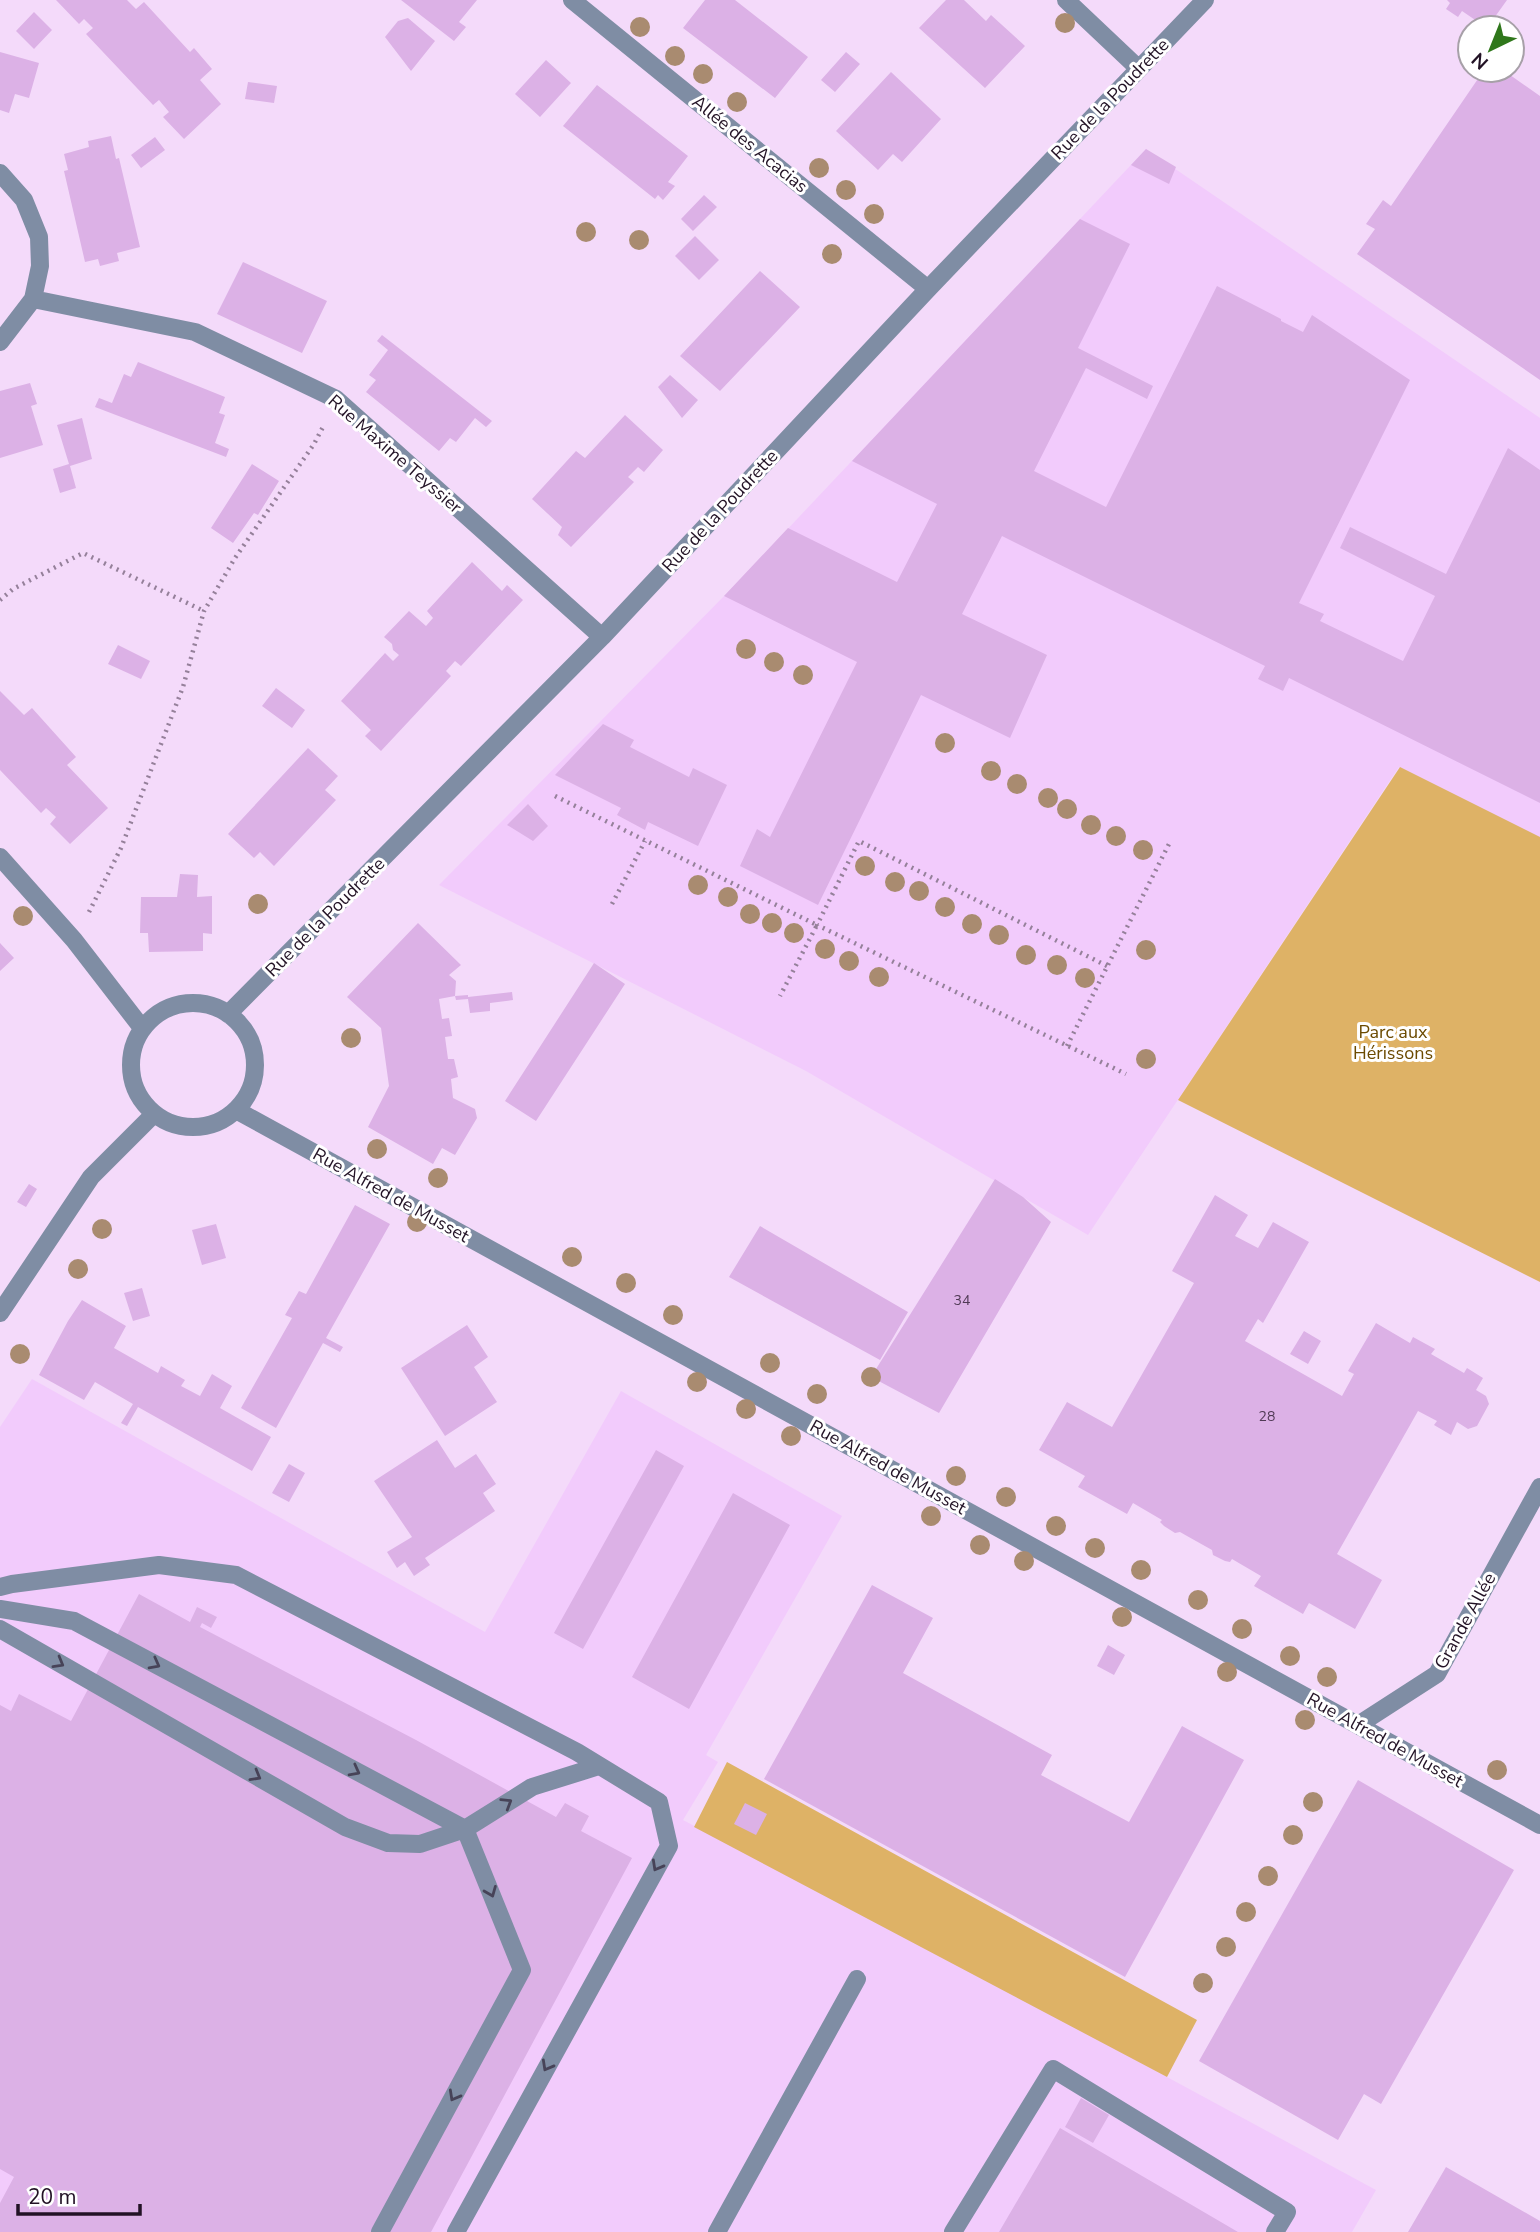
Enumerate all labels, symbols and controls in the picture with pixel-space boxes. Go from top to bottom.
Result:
north arrow [1456,14,1526,84]
street label: Rue de la Poudrette [1046,33,1174,165]
text: N [1466,46,1494,75]
street label: Allée des Acacias [687,90,813,198]
street label: Rue Maxime Teyssier [323,389,467,519]
street label: Rue de la Poudrette [657,444,783,578]
street label: Rue de la Poudrette [260,852,390,982]
park label: Parc aux Hérissons [1353,1020,1433,1065]
street label: Rue Alfred de Musset [309,1142,474,1248]
house number: 34 [954,1291,970,1310]
house number: 28 [1259,1407,1275,1426]
street label: Rue Alfred de Musset [806,1414,971,1520]
street label: Grande Allée [1429,1569,1501,1673]
one-way arrow [52,1655,64,1668]
one-way arrow [147,1656,160,1669]
street label: Rue Alfred de Musset [1303,1687,1468,1793]
one-way arrow [348,1763,361,1776]
one-way arrow [249,1768,262,1781]
one-way arrow [499,1799,512,1812]
one-way arrow [652,1859,665,1872]
one-way arrow [483,1885,497,1898]
one-way arrow [542,2058,556,2071]
one-way arrow [449,2089,462,2102]
scale bar [18,2172,140,2216]
text: 20 m [28,2183,77,2211]

